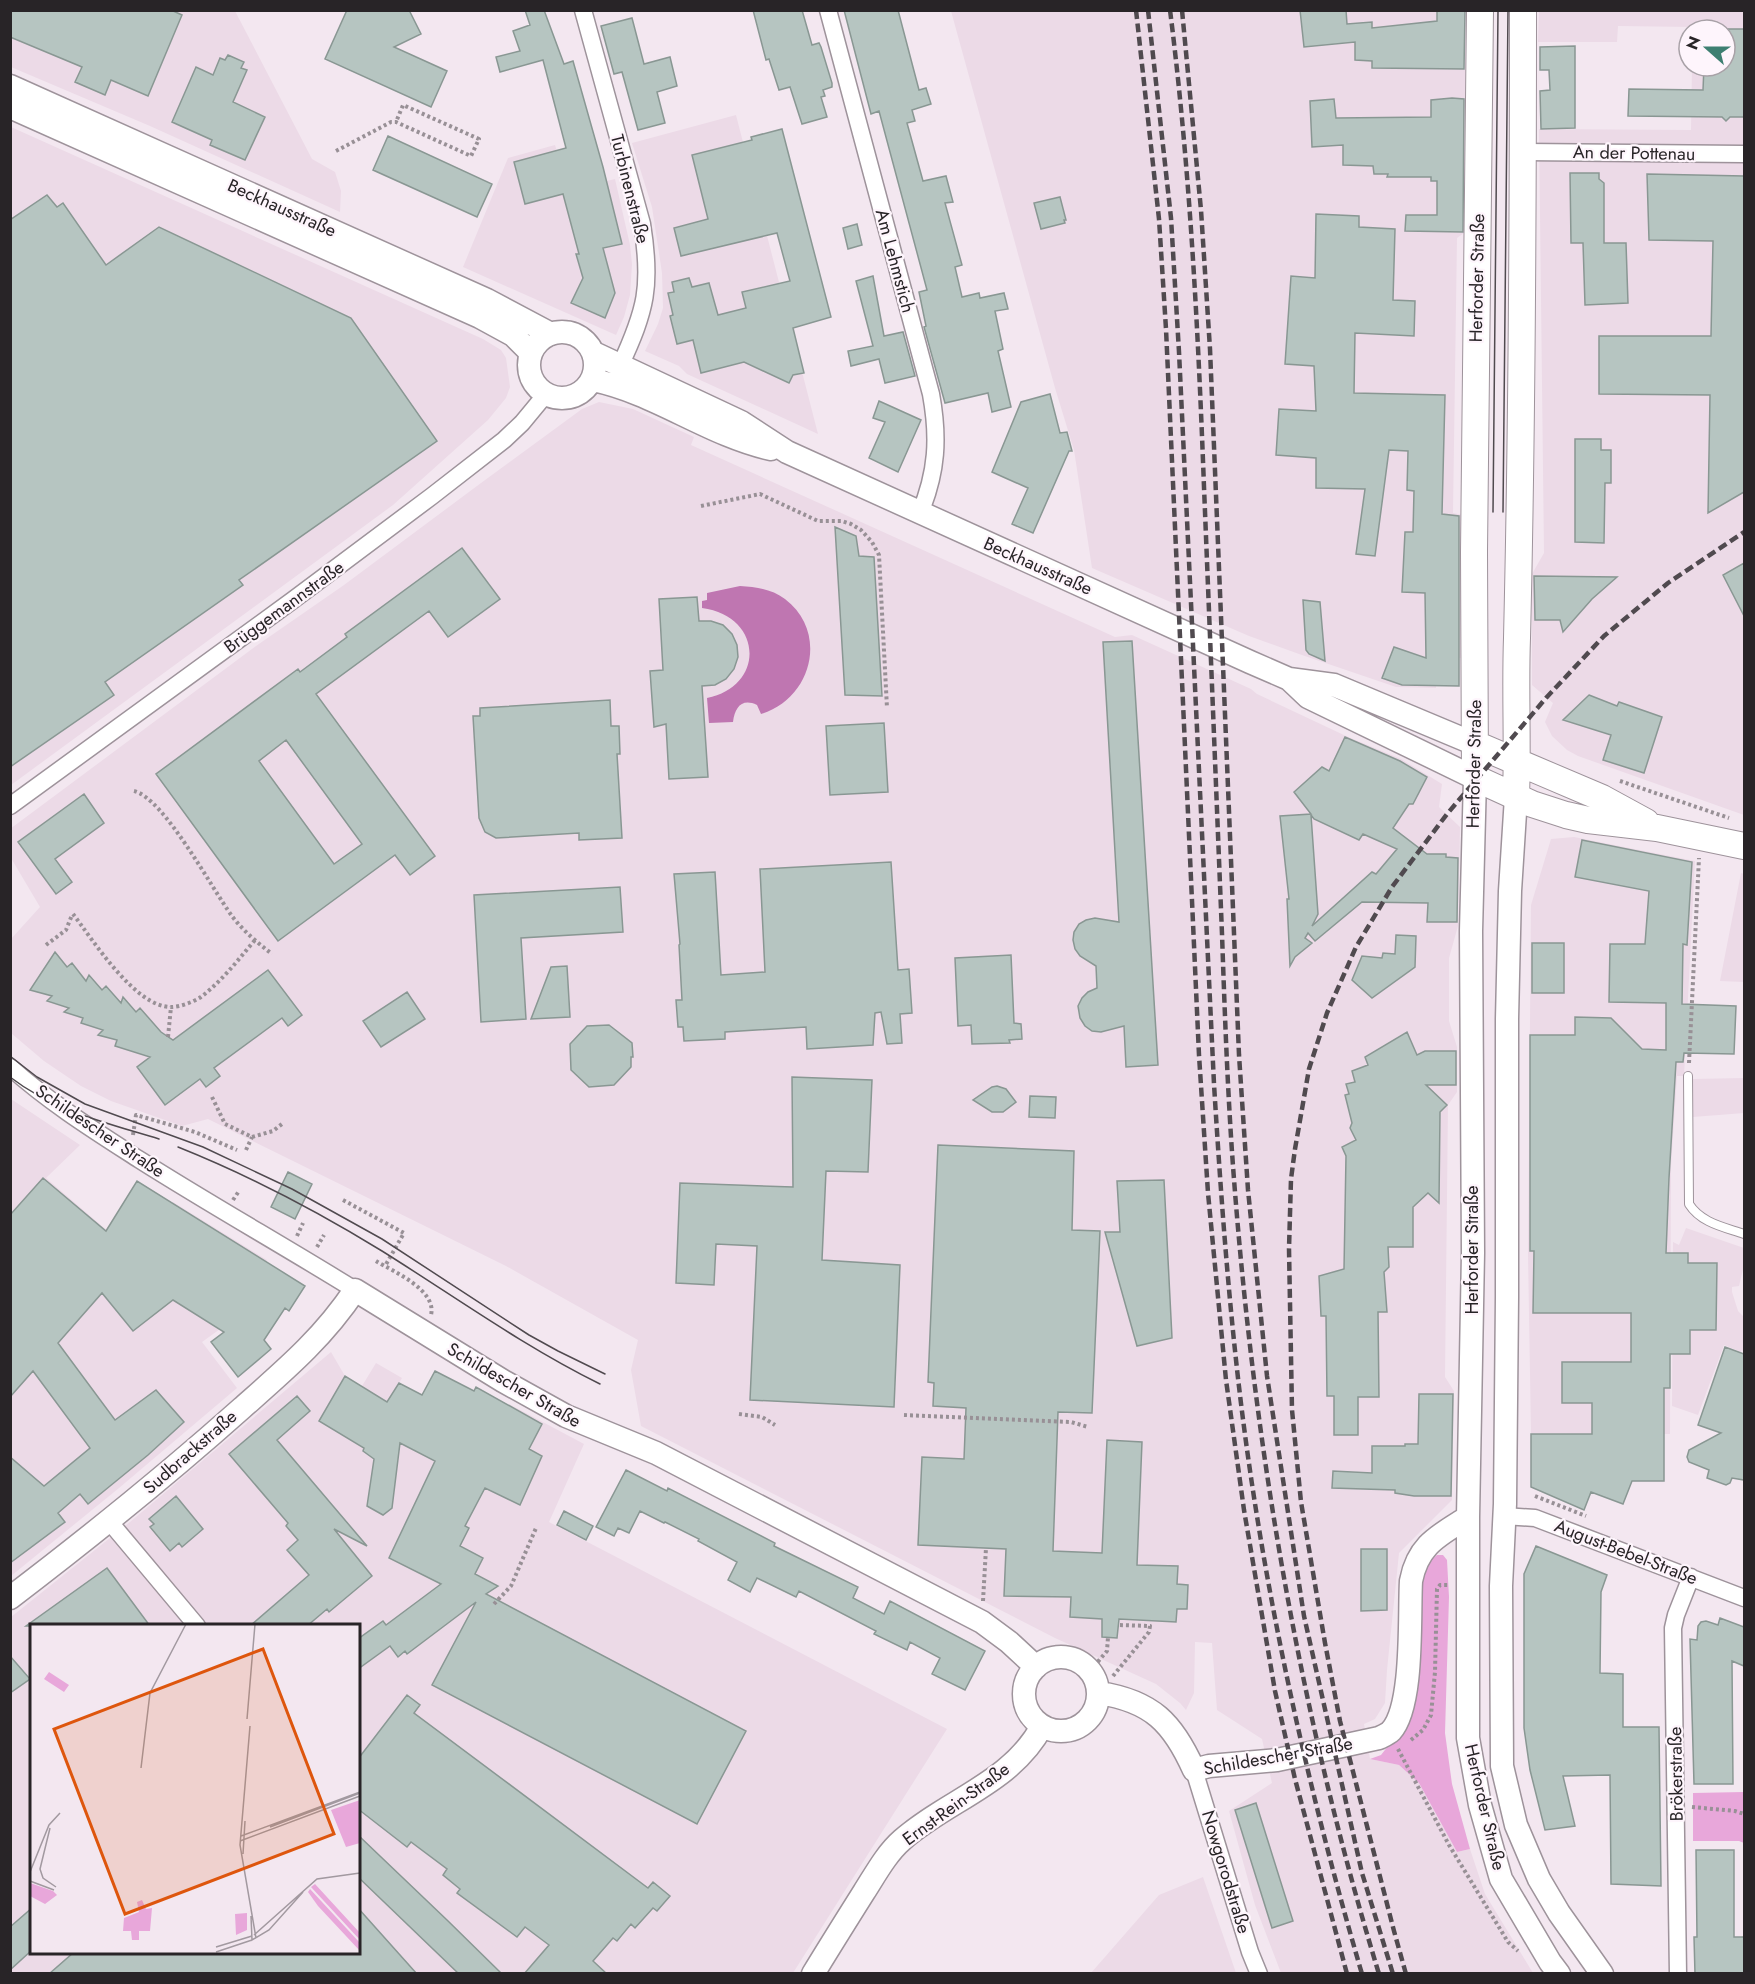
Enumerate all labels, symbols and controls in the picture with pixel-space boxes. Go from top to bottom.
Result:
north arrow [1677,18,1737,78]
text: N [1680,33,1706,53]
street label: Turbinenstraße [604,132,656,246]
street label: An der Pottenau [1573,139,1695,167]
street label: Beckhausstraße [223,172,341,244]
street label: Am Lehmstich [869,206,921,316]
street label: Herforder Straße [1463,213,1491,343]
street label: Beckhausstraße [979,530,1097,602]
street label: Brüggemannstraße [219,554,349,660]
street label: Herforder Straße [1460,699,1488,829]
street label: Schildescher Straße [30,1078,170,1184]
street label: Herforder Straße [1459,1185,1485,1315]
street label: Schildescher Straße [442,1336,586,1434]
street label: Sudbrackstraße [137,1404,243,1500]
street label: August-Bebel-Straße [1551,1513,1701,1591]
inset map [30,1624,360,1954]
street label: Brökerstraße [1662,1726,1690,1822]
street label: Schildescher Straße [1201,1730,1355,1782]
street label: Herforder Straße [1458,1741,1512,1873]
street label: Ernst-Rein-Straße [897,1756,1015,1852]
street label: Nowgorodstraße [1195,1807,1257,1937]

